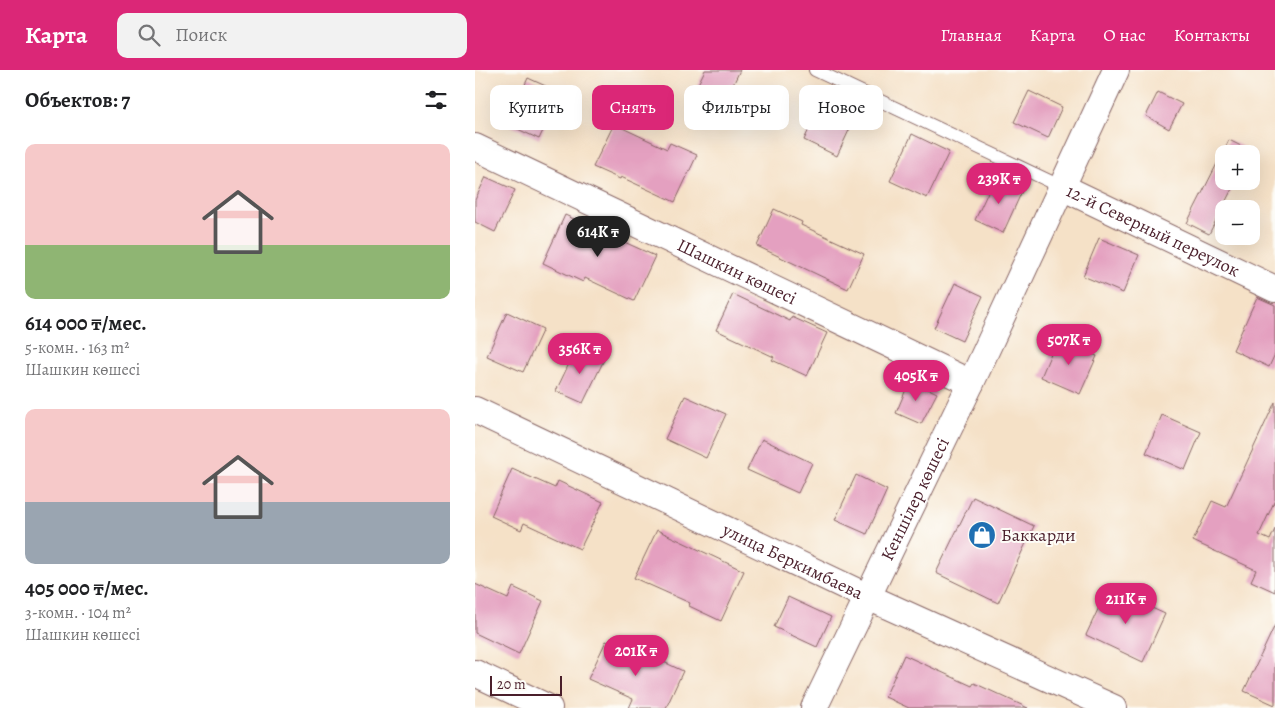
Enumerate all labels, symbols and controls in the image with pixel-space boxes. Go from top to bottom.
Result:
search box [117,13,467,58]
text: Карта [25,19,87,51]
icon: search [135,21,163,49]
text: Поиск [175,22,227,48]
text: Главная [941,23,1002,47]
text: Карта [1030,23,1075,47]
text: О нас [1103,23,1146,47]
text: Контакты [1174,23,1250,47]
chip: Купить [490,85,582,130]
chip: Снять [592,85,674,130]
chip: Фильтры [684,85,789,130]
chip: Новое [799,85,883,130]
text: Объектов: 7 [25,86,130,114]
icon: filters [422,86,450,114]
map controls [1215,145,1260,245]
button: + [1215,145,1260,190]
pin: 239K ₸ [958,162,1040,205]
text: 239K ₸ [977,168,1021,190]
icon: home [193,177,283,267]
street label: 12-й Северный переулок [1062,179,1244,282]
button: − [1215,200,1260,245]
pin: 614K ₸ [557,216,639,258]
text: 614K ₸ [577,221,619,243]
street label: Шашкин көшесі [673,233,801,310]
text: 614 000 ₸/мес. [25,309,147,337]
pin: 507K ₸ [1028,324,1110,366]
text: 507K ₸ [1048,329,1090,351]
pin: 356K ₸ [539,332,621,375]
text: 5-комн. · 163 m² [25,337,129,359]
text: 356K ₸ [559,338,601,360]
text: Шашкин көшесі [25,359,140,381]
pin: 405K ₸ [875,360,957,402]
text: 405K ₸ [894,365,938,387]
street label: Кеншілер көшесі [875,434,955,565]
icon: home [193,442,283,532]
street label: улица Беркимбаева [718,517,868,605]
shop icon: Баккарди [967,520,997,550]
place label: Баккарди [1001,523,1076,547]
text: 405 000 ₸/мес. [25,574,149,602]
pin: 211K ₸ [1085,582,1167,625]
text: 211K ₸ [1106,588,1146,610]
text: 3-комн. · 104 m² [25,602,131,624]
text: Шашкин көшесі [25,624,140,646]
pin: 201K ₸ [595,634,677,677]
text: 201K ₸ [615,640,657,662]
scale bar [490,673,563,696]
text: 20 m [497,675,526,694]

